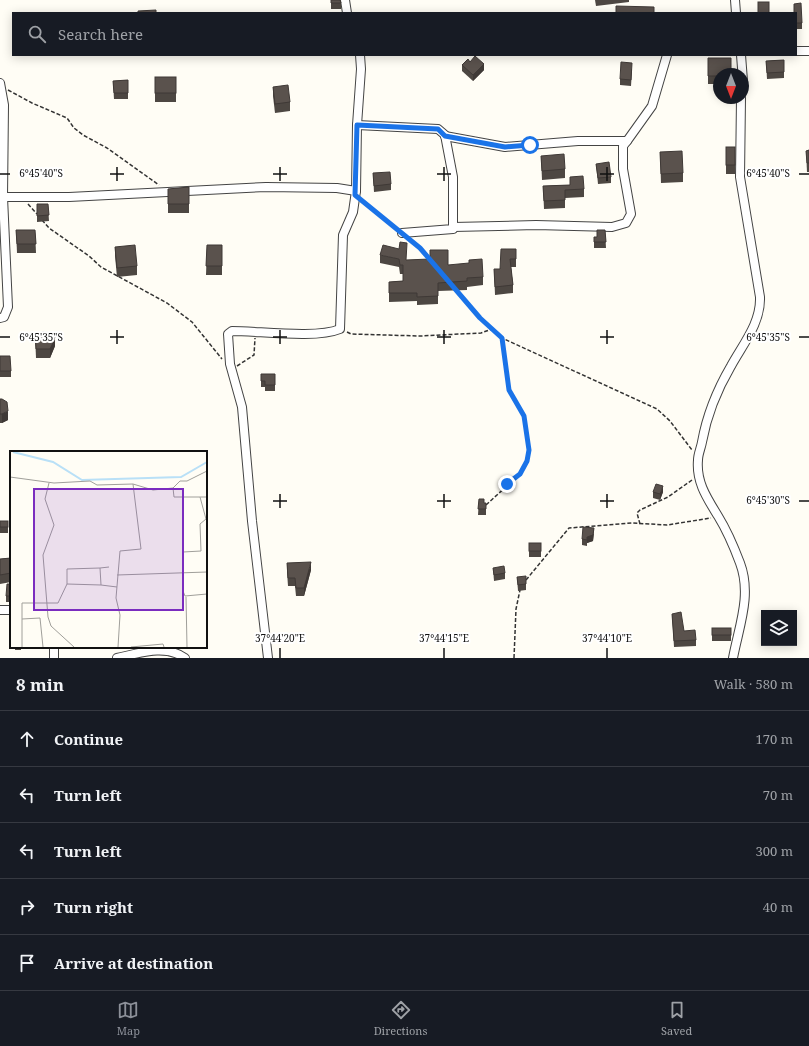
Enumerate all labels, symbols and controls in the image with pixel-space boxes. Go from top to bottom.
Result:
search box [12,12,797,56]
icon: search [26,23,48,45]
text: Search here [58,24,143,44]
north arrow [713,68,749,104]
route start [521,136,539,154]
text: 6°45'40"S [19,166,63,180]
text: 6°45'40"S [746,166,790,180]
text: 6°45'35"S [19,330,63,344]
text: 6°45'35"S [746,330,790,344]
inset map [10,451,207,648]
route end [498,475,516,493]
text: 6°45'30"S [746,493,790,507]
map controls [761,610,797,646]
button: layers [761,610,797,646]
text: 37°44'20"E [255,631,305,645]
text: 37°44'15"E [419,631,469,645]
text: 37°44'10"E [582,631,632,645]
text: 8 min [16,673,64,696]
text: Walk · 580 m [714,675,793,693]
icon: ahead [16,728,38,750]
text: Continue [54,729,123,749]
text: 170 m [756,730,793,748]
icon: left [16,784,38,806]
text: Turn left [54,785,122,805]
text: 70 m [763,786,793,804]
icon: left [16,840,38,862]
text: Turn left [54,841,122,861]
text: 300 m [756,842,793,860]
icon: right [16,896,38,918]
text: Turn right [54,897,133,917]
text: 40 m [763,898,793,916]
icon: arrive [16,952,38,974]
text: Arrive at destination [54,953,213,973]
tab: Map [117,999,140,1038]
tab: Directions [374,999,427,1038]
tab: Saved [661,999,692,1038]

